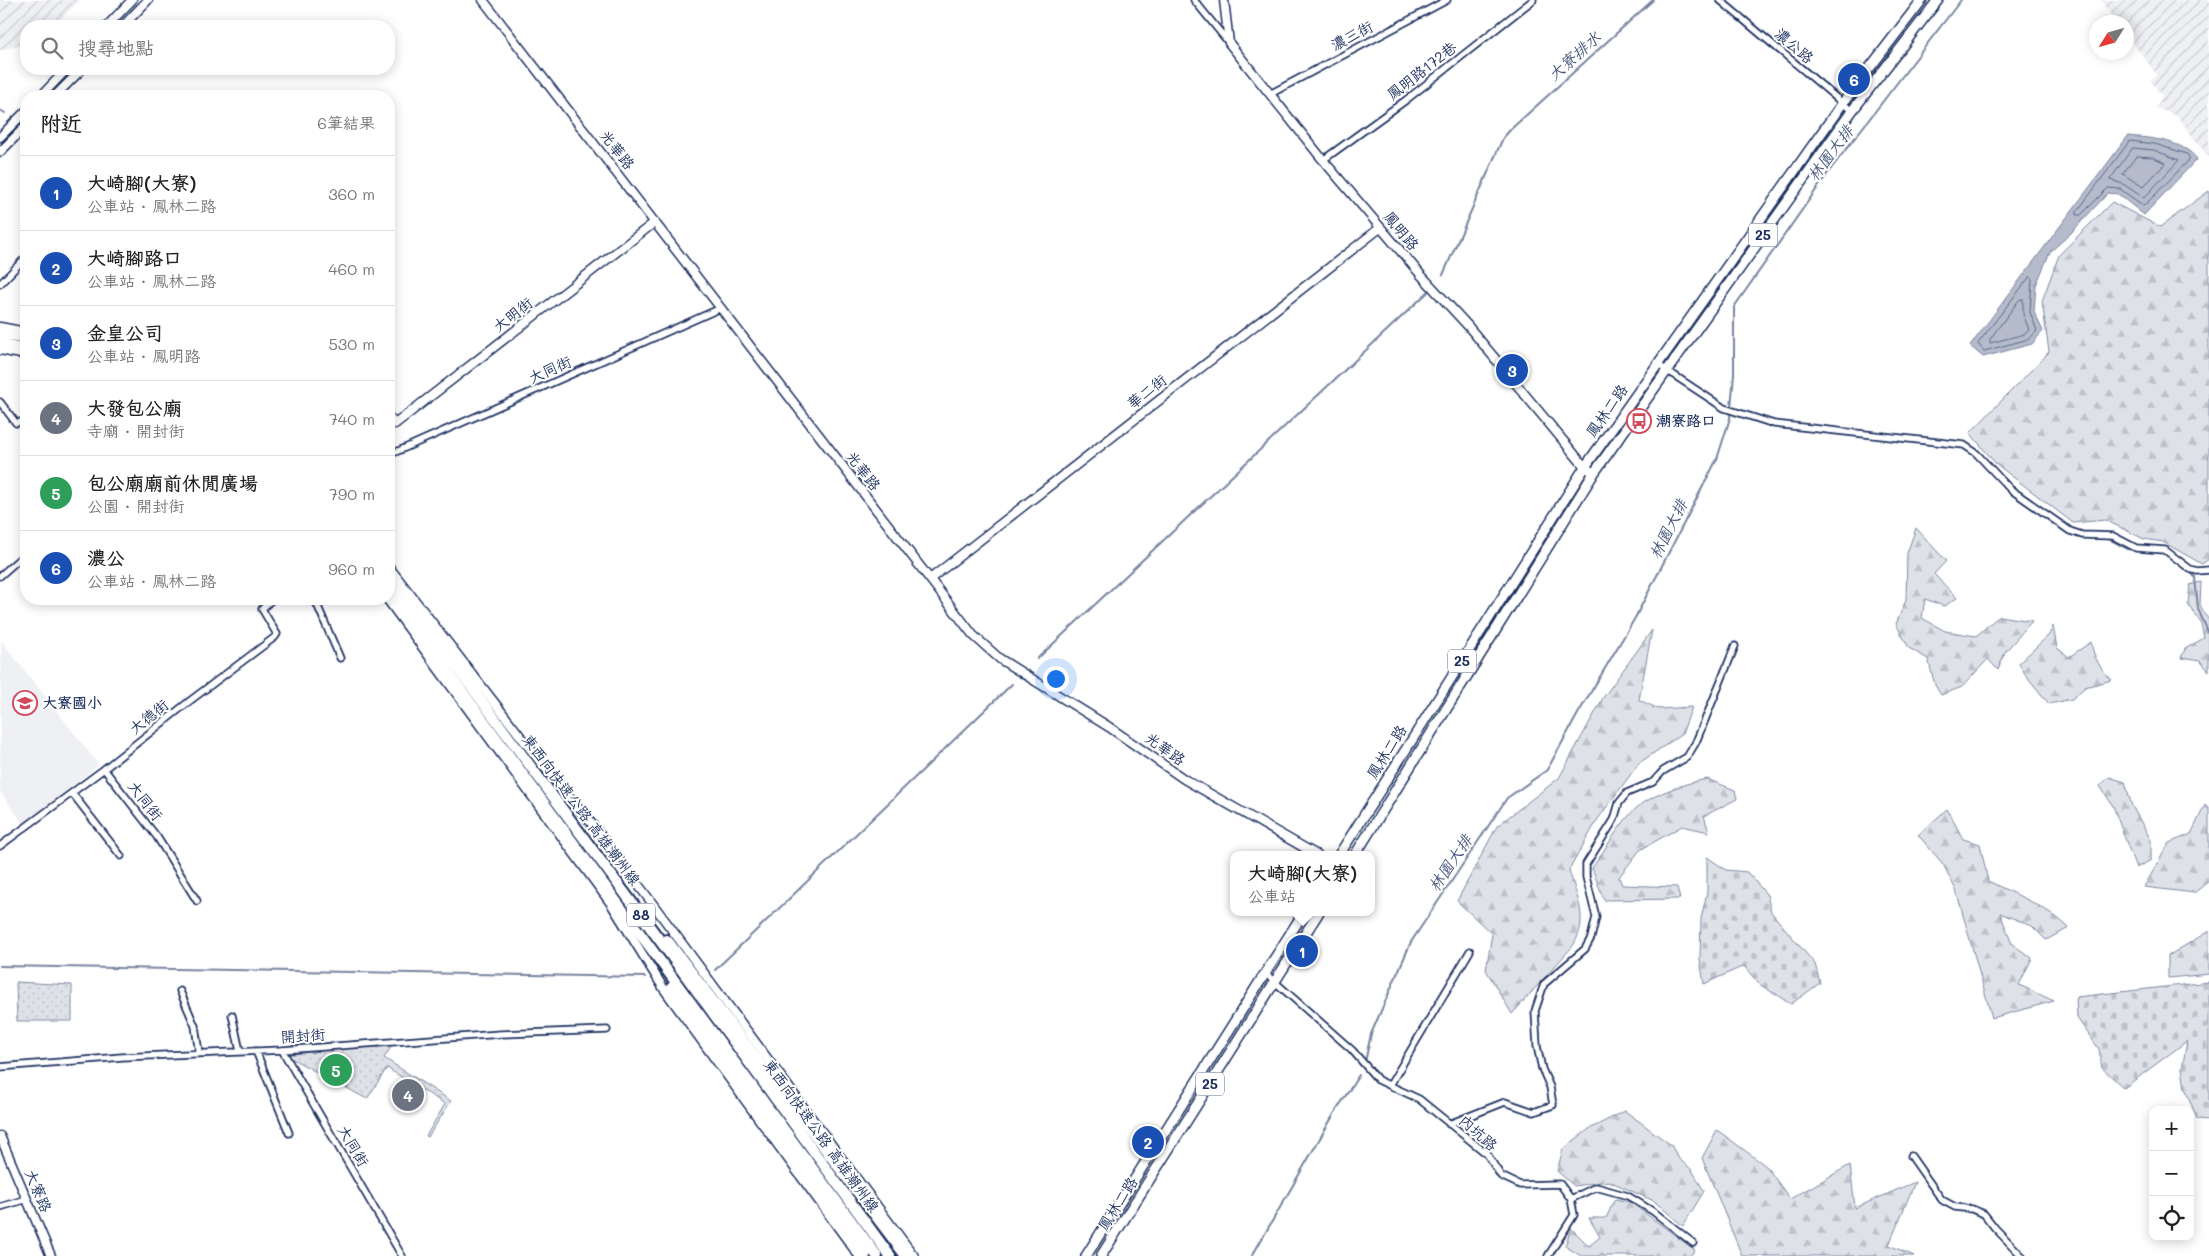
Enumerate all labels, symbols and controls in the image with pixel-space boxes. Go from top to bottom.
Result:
north arrow [2089,15,2134,60]
street label: 濃三街 [1327,16,1376,55]
search box [20,20,395,75]
street label: 濃公路 [1771,23,1818,67]
water label: 大寮排水 [1543,26,1605,85]
icon: search [38,34,66,62]
text: 搜尋地點 [78,35,154,60]
street label: 鳳明路172巷 [1382,37,1460,104]
pin: 6 [1838,60,1870,98]
text: 附近 [40,109,82,136]
text: 6筆結果 [317,112,375,133]
water label: 林園大排 [1802,119,1858,185]
street label: 光華路 [596,125,640,173]
text: 大崎腳(大寮) [87,170,196,195]
text: 1 [52,183,60,204]
text: 360 m [328,183,375,204]
text: 公車站 · 鳳林二路 [87,195,216,216]
street label: 鳳明路 [1380,207,1424,254]
road number: 25 [1749,224,1777,246]
text: 大崎腳路口 [87,245,182,270]
text: 2 [52,258,60,279]
text: 460 m [328,258,375,279]
text: 公車站 · 鳳林二路 [87,270,216,291]
street label: 大明街 [488,292,536,336]
text: 金皇公司 [87,320,163,345]
text: 3 [51,333,61,354]
text: 530 m [329,333,375,354]
text: 公車站 · 鳳明路 [87,345,200,366]
street label: 大同街 [525,351,574,387]
pin: 3 [1496,351,1528,389]
street label: 華二街 [1122,369,1170,413]
street label: 鳳林二路 [1581,380,1632,441]
text: 大發包公廟 [87,395,182,420]
text: 4 [51,408,61,429]
text: 740 m [329,408,375,429]
bus stop icon: 潮寮路口 [1626,408,1652,434]
place label: 潮寮路口 [1656,410,1716,430]
text: 寺廟 · 開封街 [87,420,184,441]
street label: 光華路 [842,446,886,494]
text: 包公廟廟前休閒廣場 [87,470,258,495]
text: 5 [51,483,61,504]
text: 790 m [329,483,375,504]
water label: 林園大排 [1644,494,1692,562]
text: 公園 · 開封街 [87,495,184,516]
text: 濃公 [87,545,125,570]
text: 6 [51,558,61,579]
text: 960 m [328,558,375,579]
text: 公車站 · 鳳林二路 [87,570,216,591]
road number: 25 [1448,649,1476,672]
your location [1043,666,1069,692]
school or university icon: 大寮國小 [12,690,38,716]
place label: 大寮國小 [42,692,102,712]
street label: 大德街 [125,694,172,738]
street label: 鳳林二路 [1362,721,1411,782]
street label: 光華路 [1141,727,1190,769]
street label: 東西向快速公路 高雄潮州線 [518,730,645,889]
street label: 大同街 [124,776,168,824]
water label: 林園大排 [1423,829,1477,895]
popup [1230,851,1375,916]
text: 大崎腳(大寮) [1248,860,1357,885]
text: 公車站 [1248,885,1296,906]
road number: 88 [627,904,655,926]
pin: 1 [1286,932,1318,970]
street label: 開封街 [280,1023,326,1047]
pin: 5 [320,1051,352,1089]
street label: 東西向快速公路 高雄潮州線 [759,1055,884,1216]
road number: 25 [1196,1072,1224,1096]
pin: 4 [392,1076,424,1114]
map controls [2149,1106,2194,1241]
button: + [2149,1106,2194,1151]
street label: 內坑路 [1455,1110,1502,1155]
street label: 大同街 [334,1121,374,1170]
pin: 2 [1132,1123,1164,1161]
button: − [2149,1151,2194,1196]
street label: 大寮路 [21,1166,57,1215]
street label: 鳳林二路 [1093,1173,1142,1234]
button: locate [2149,1196,2194,1241]

